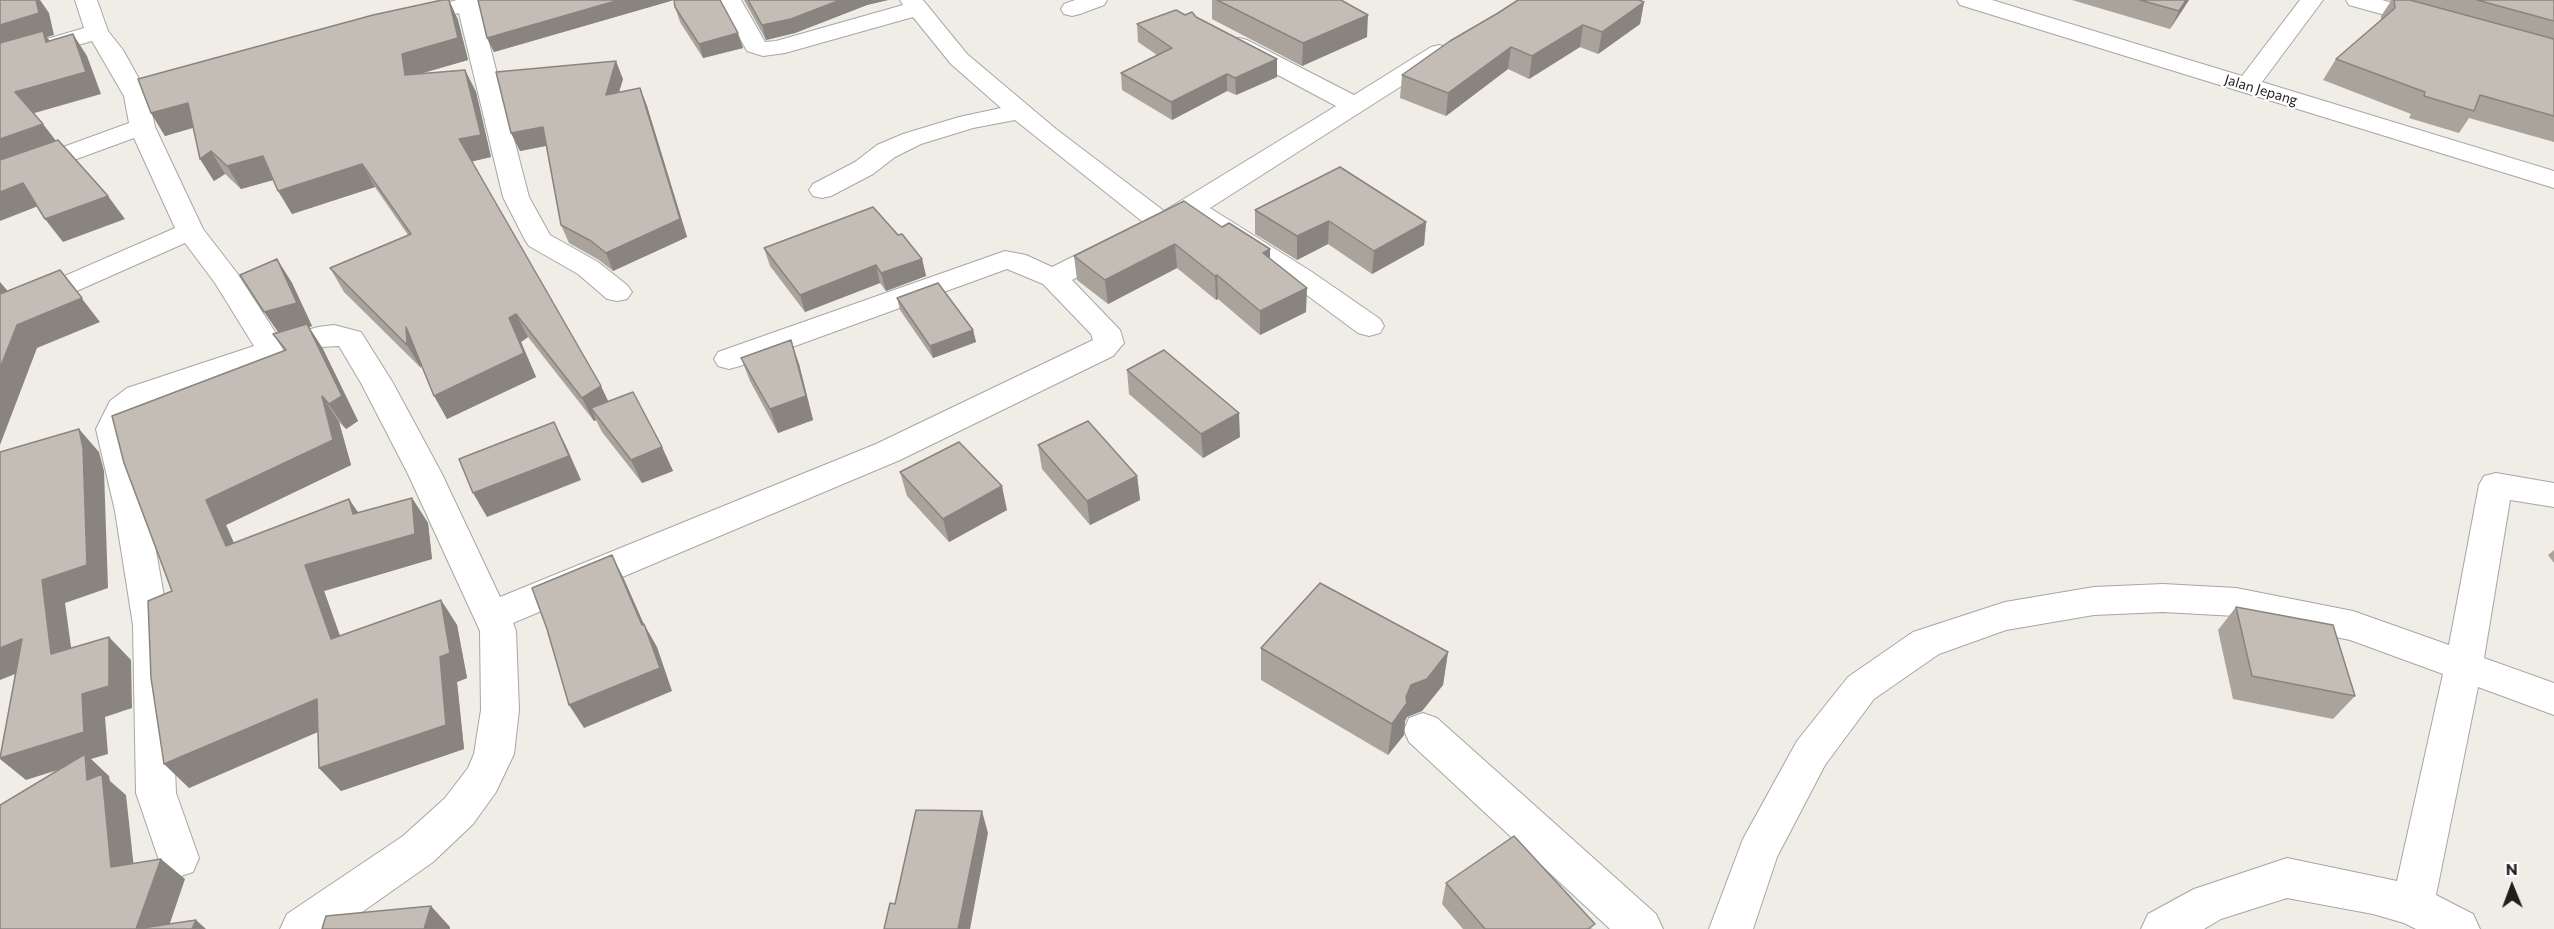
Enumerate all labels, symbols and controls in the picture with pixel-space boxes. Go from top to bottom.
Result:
street label: Jalan Jepang [2222,71,2300,109]
north arrow [2482,857,2542,917]
text: N [2506,859,2518,878]

